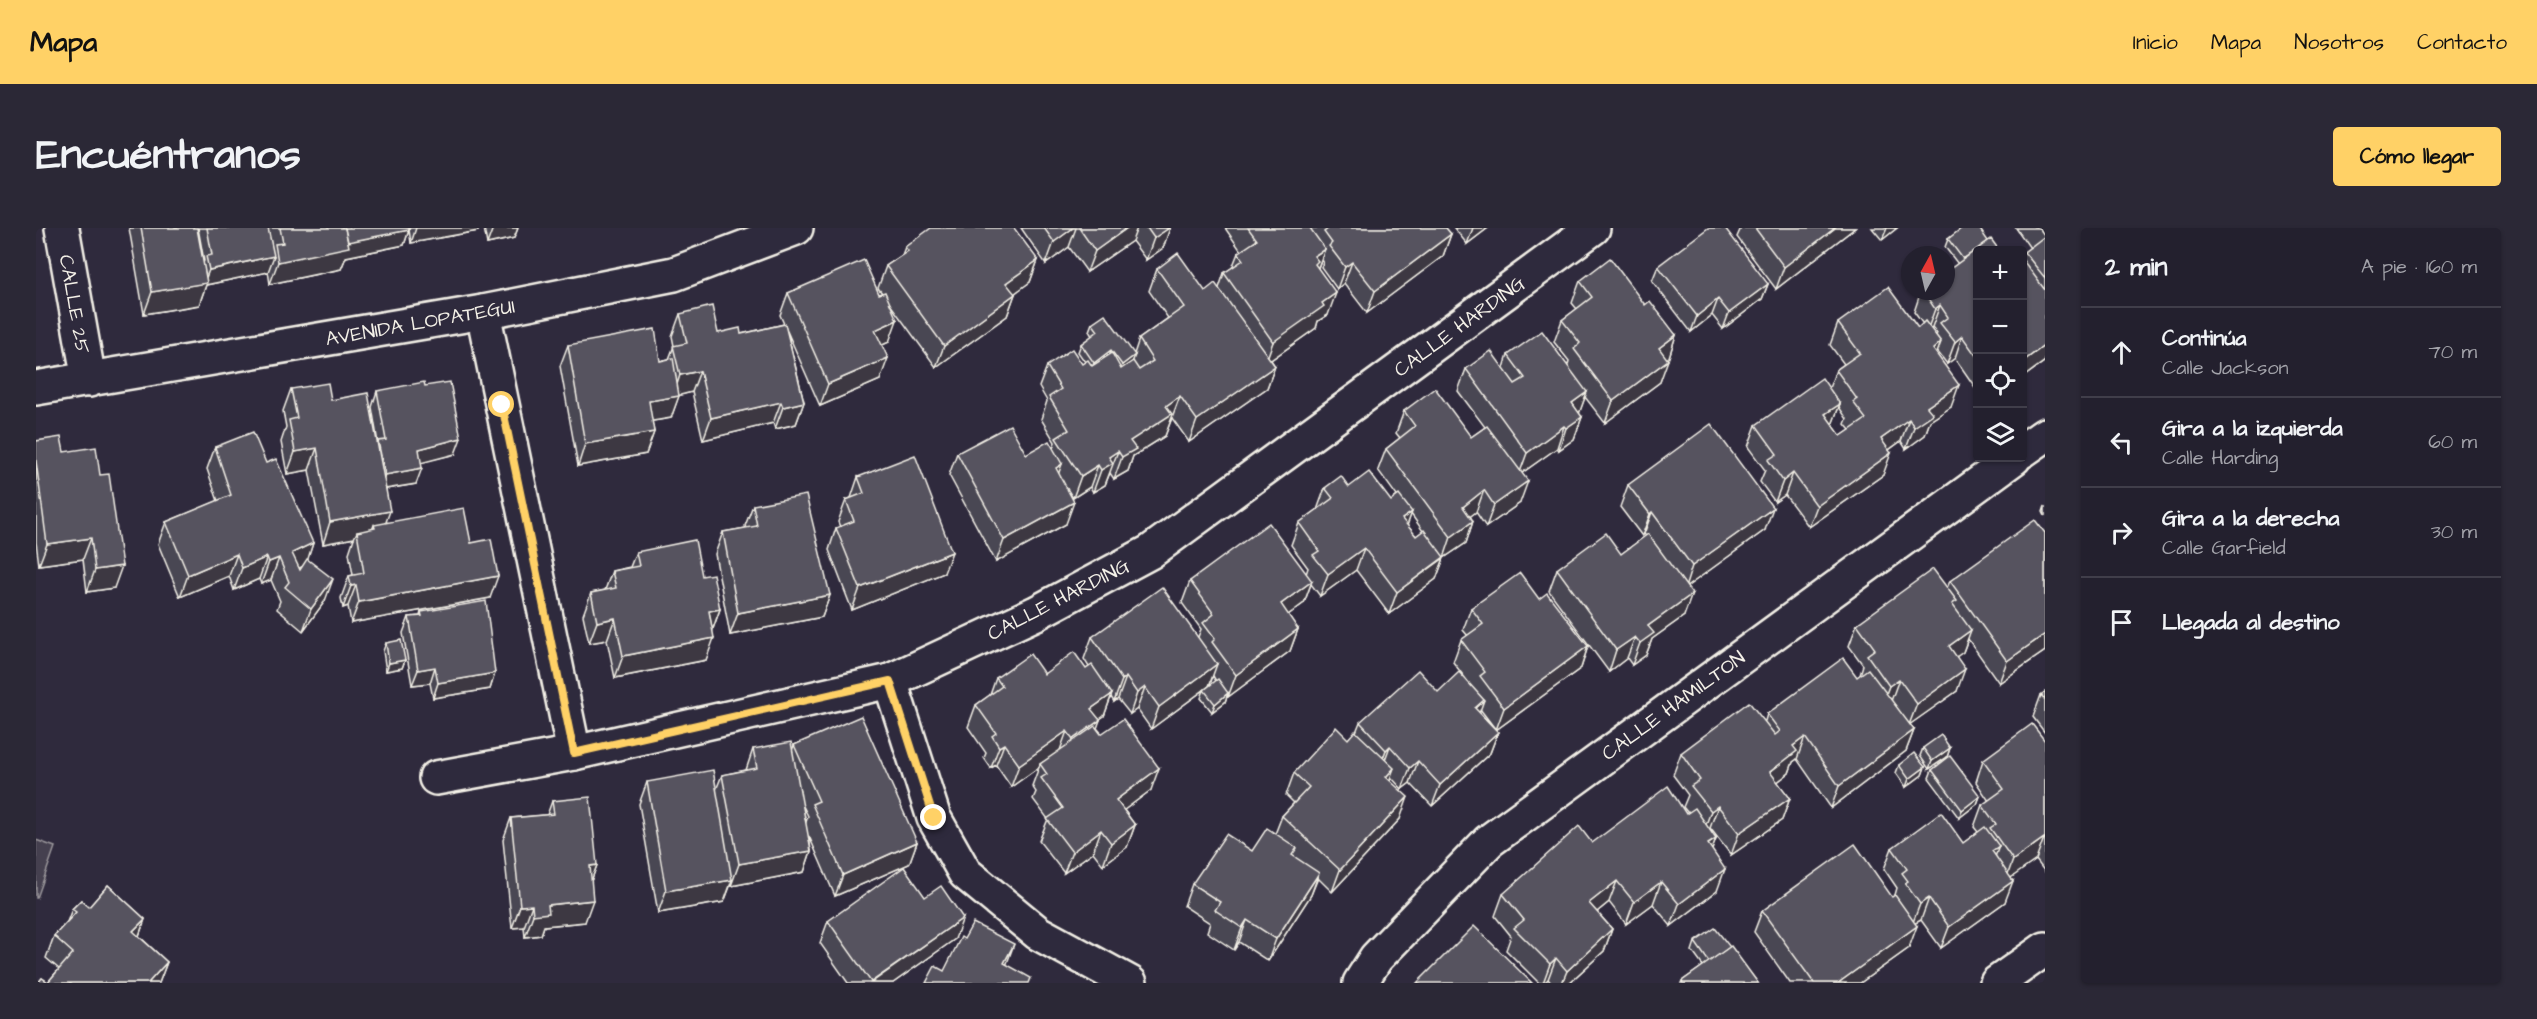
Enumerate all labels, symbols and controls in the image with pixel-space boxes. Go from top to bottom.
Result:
text: Mapa [30,23,97,62]
text: Inicio [2133,28,2178,57]
text: Mapa [2211,28,2261,57]
text: Nosotros [2294,28,2384,57]
text: Contacto [2417,28,2507,57]
text: Encuéntranos [36,127,301,185]
button: Cómo llegar [2333,127,2501,186]
north arrow [1901,246,1955,300]
map controls [1973,246,2027,462]
button: + [1973,246,2027,300]
text: 2 min [2105,249,2167,285]
street label: CALLE 25 [52,252,96,356]
text: A pie · 160 m [2361,253,2477,281]
street label: CALLE HARDING [1388,270,1531,384]
street label: AVENIDA LOPATEGUI [323,293,517,353]
button: − [1973,300,2027,354]
text: Continúa [2162,323,2247,354]
icon: ahead [2105,336,2138,369]
text: 70 m [2429,338,2477,366]
button: locate [1973,354,2027,408]
text: Calle Jackson [2162,354,2288,382]
route start [488,391,514,417]
button: layers [1973,408,2027,462]
text: Gira a la izquierda [2162,413,2343,444]
icon: left [2105,426,2138,459]
text: 60 m [2428,428,2477,456]
text: Calle Harding [2162,444,2278,472]
text: Gira a la derecha [2162,503,2339,534]
icon: right [2105,516,2138,549]
text: 30 m [2431,518,2477,546]
text: Calle Garfield [2162,534,2286,562]
street label: CALLE HARDING [983,552,1134,648]
icon: arrive [2105,606,2138,639]
text: Llegada al destino [2162,607,2340,638]
street label: CALLE HAMILTON [1596,644,1751,767]
route end [920,804,946,830]

